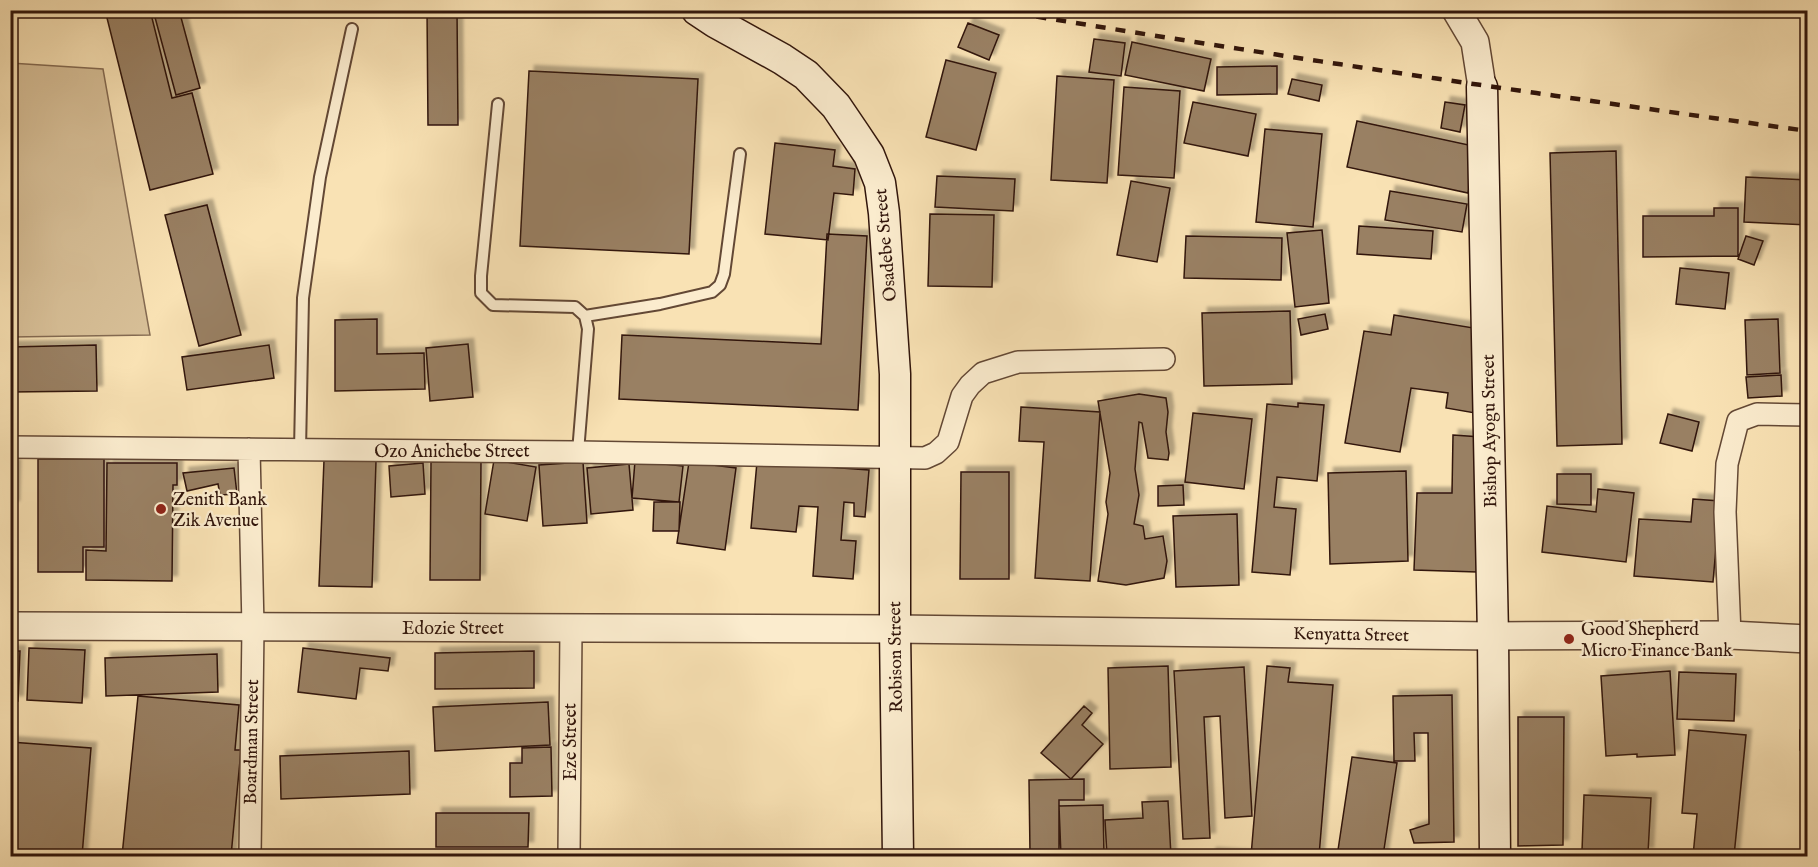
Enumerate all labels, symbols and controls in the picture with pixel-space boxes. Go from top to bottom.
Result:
street label: Osadebe Street [870,187,903,302]
street label: Bishop Ayogu Street [1478,354,1503,508]
street label: Ozo Anichebe Street [374,441,530,464]
place label: Zenith Bank Zik Avenue [173,489,267,533]
marker: Zenith Bank Zik Avenue [154,502,168,516]
street label: Robison Street [884,601,909,713]
street label: Edozie Street [402,618,504,641]
place label: Good Shepherd Micro Finance Bank [1581,619,1733,663]
street label: Kenyatta Street [1293,623,1409,648]
marker: Good Shepherd Micro Finance Bank [1562,632,1576,646]
street label: Boardman Street [240,679,265,805]
street label: Eze Street [560,703,583,781]

